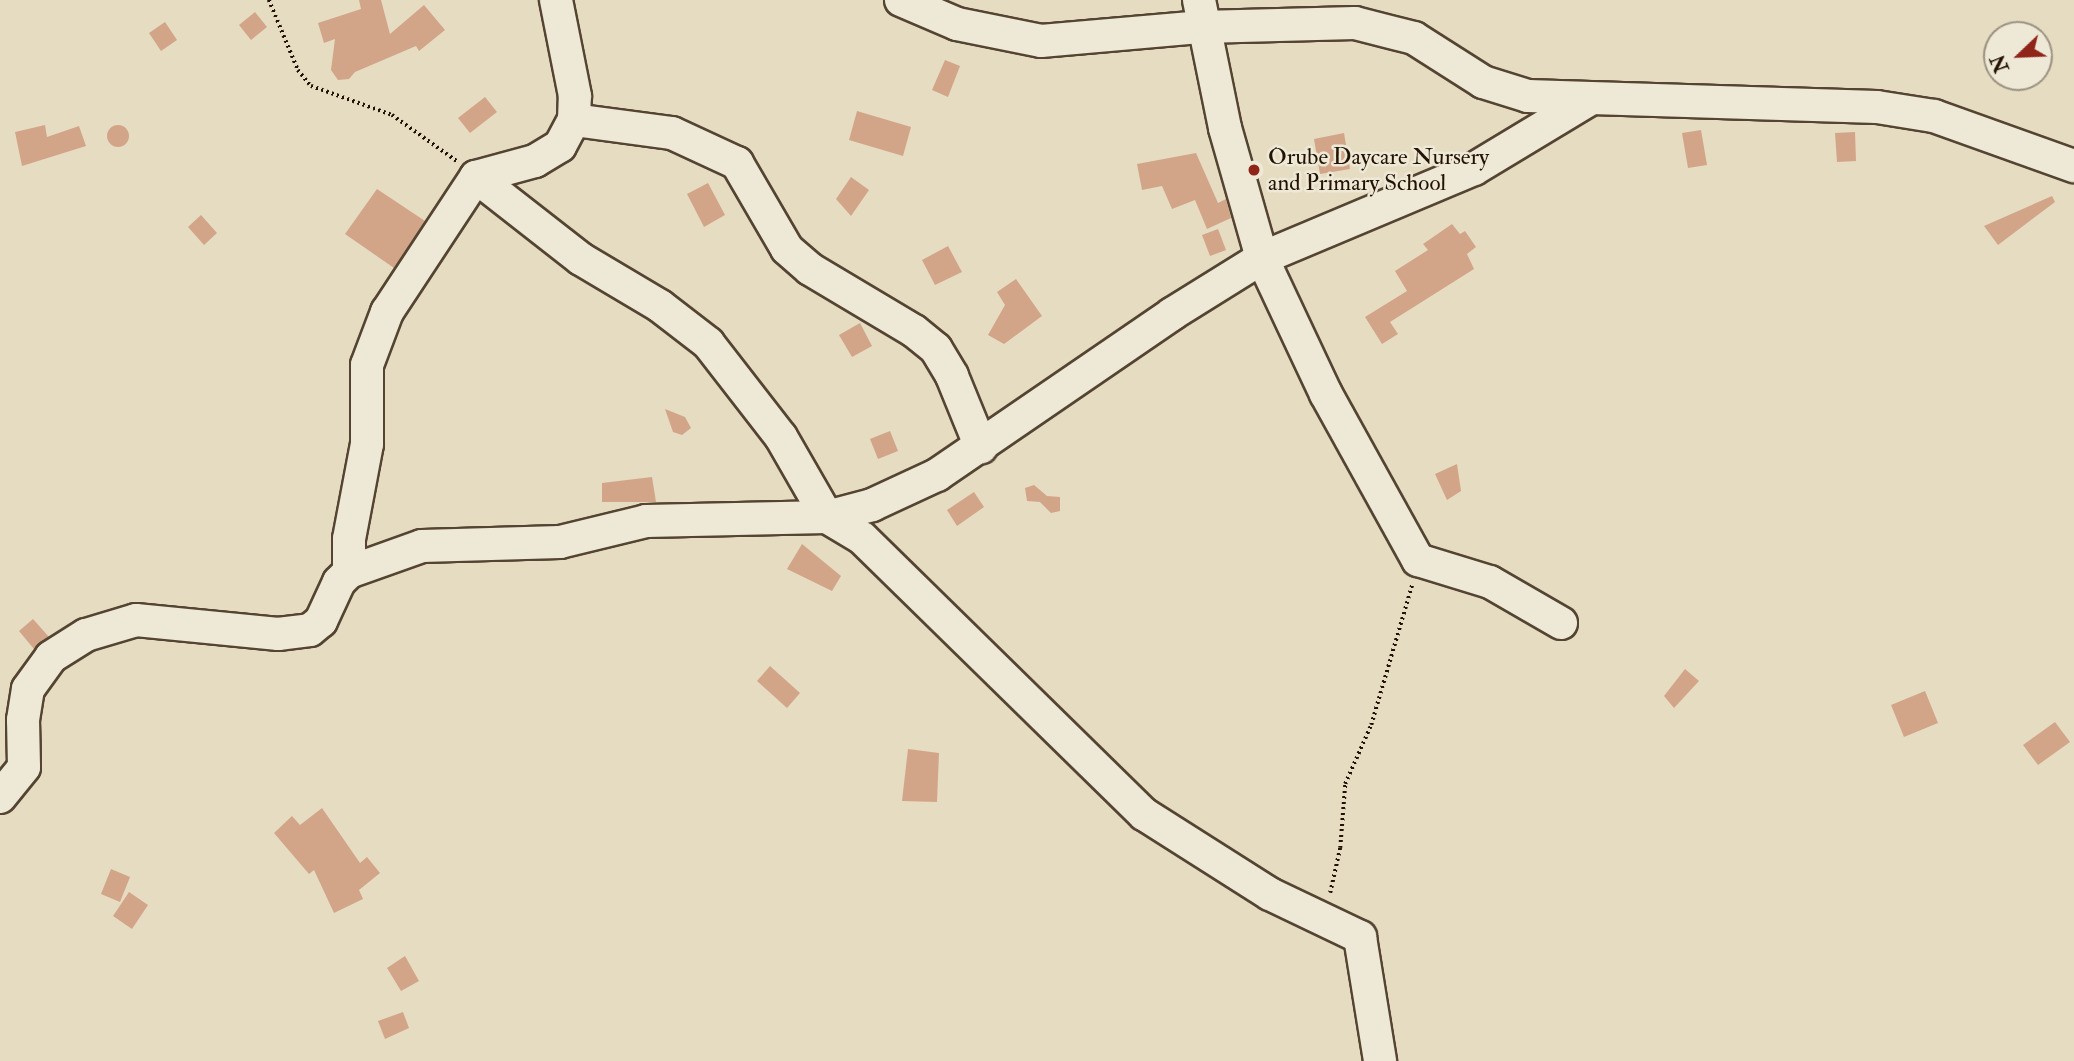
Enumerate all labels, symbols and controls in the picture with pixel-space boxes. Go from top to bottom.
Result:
north arrow [1983,21,2053,91]
text: N [1986,51,2015,76]
place label: Orube Daycare Nursery and Primary School [1268,143,1489,197]
marker: Orube Daycare Nursery and Primary School [1246,162,1262,178]

